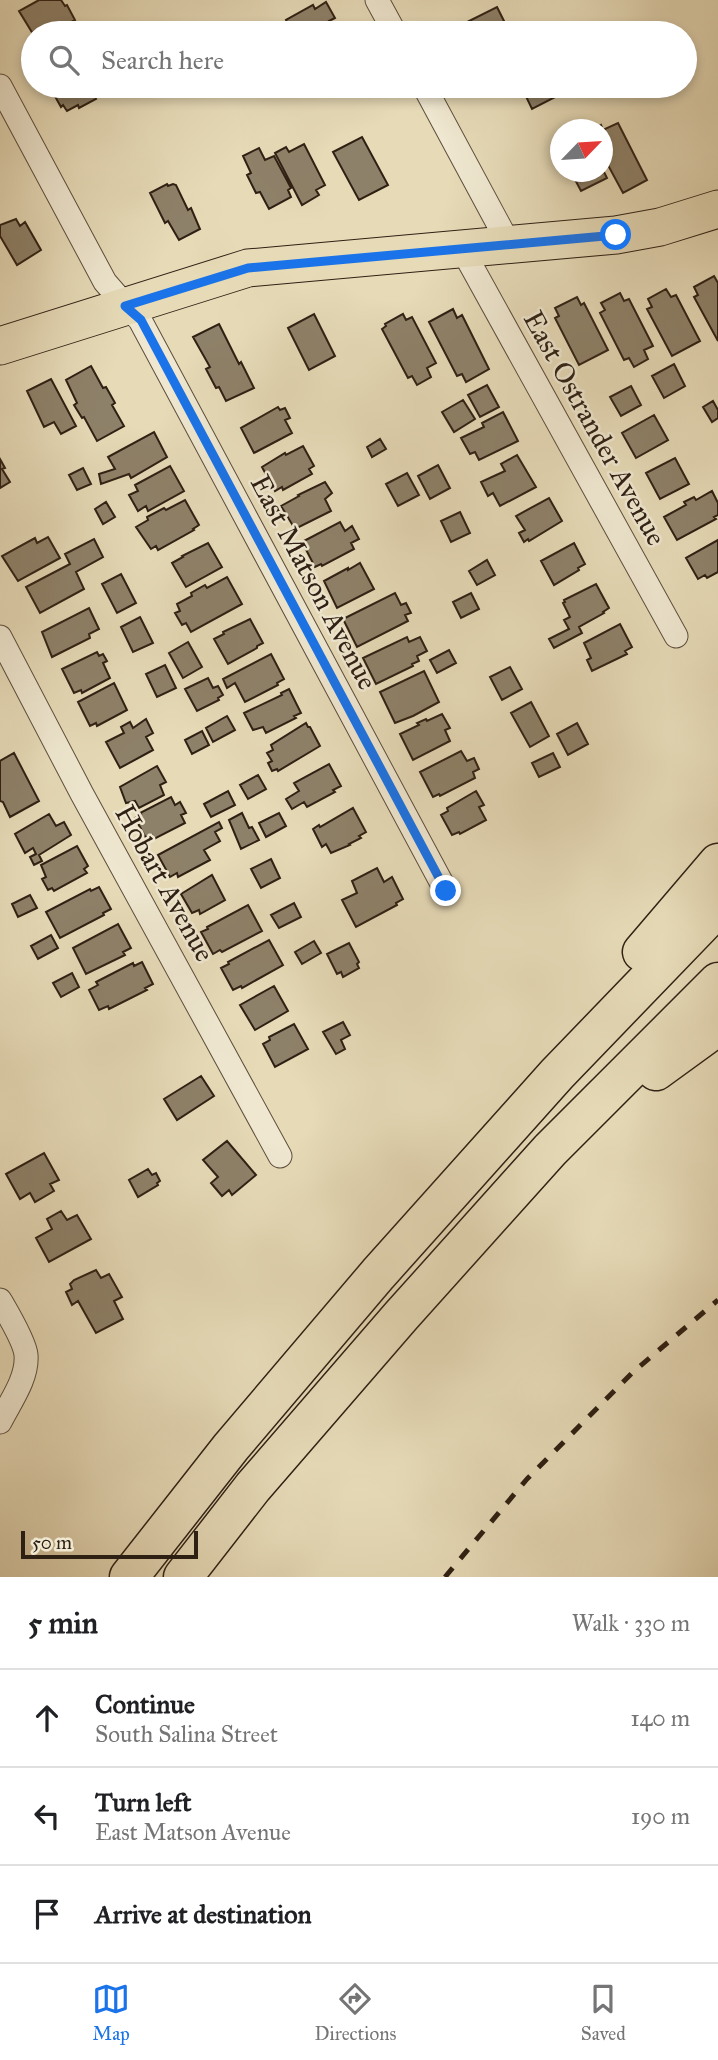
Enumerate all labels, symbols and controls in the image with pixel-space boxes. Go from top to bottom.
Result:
search box [21,21,697,98]
icon: search [45,41,83,79]
text: Search here [101,44,224,76]
north arrow [550,119,613,182]
route start [600,219,631,250]
street label: East Ostrander Avenue [516,304,674,552]
street label: East Matson Avenue [243,469,385,695]
street label: Hobart Avenue [107,798,223,968]
route end [430,875,461,906]
scale bar [21,1528,198,1560]
text: 50 m [32,1531,72,1554]
text: 5 min [28,1605,98,1641]
text: Walk · 330 m [572,1609,690,1637]
text: Continue [95,1688,195,1720]
icon: ahead [28,1699,66,1737]
text: 140 m [630,1704,690,1732]
text: South Salina Street [95,1720,278,1748]
text: Turn left [95,1786,191,1818]
icon: left [28,1797,66,1835]
text: 190 m [631,1802,690,1830]
text: East Matson Avenue [95,1818,291,1846]
icon: arrive [28,1895,66,1933]
text: Arrive at destination [95,1898,312,1930]
tab: Map [92,1980,130,2045]
tab: Directions [314,1980,396,2045]
tab: Saved [581,1980,626,2045]

